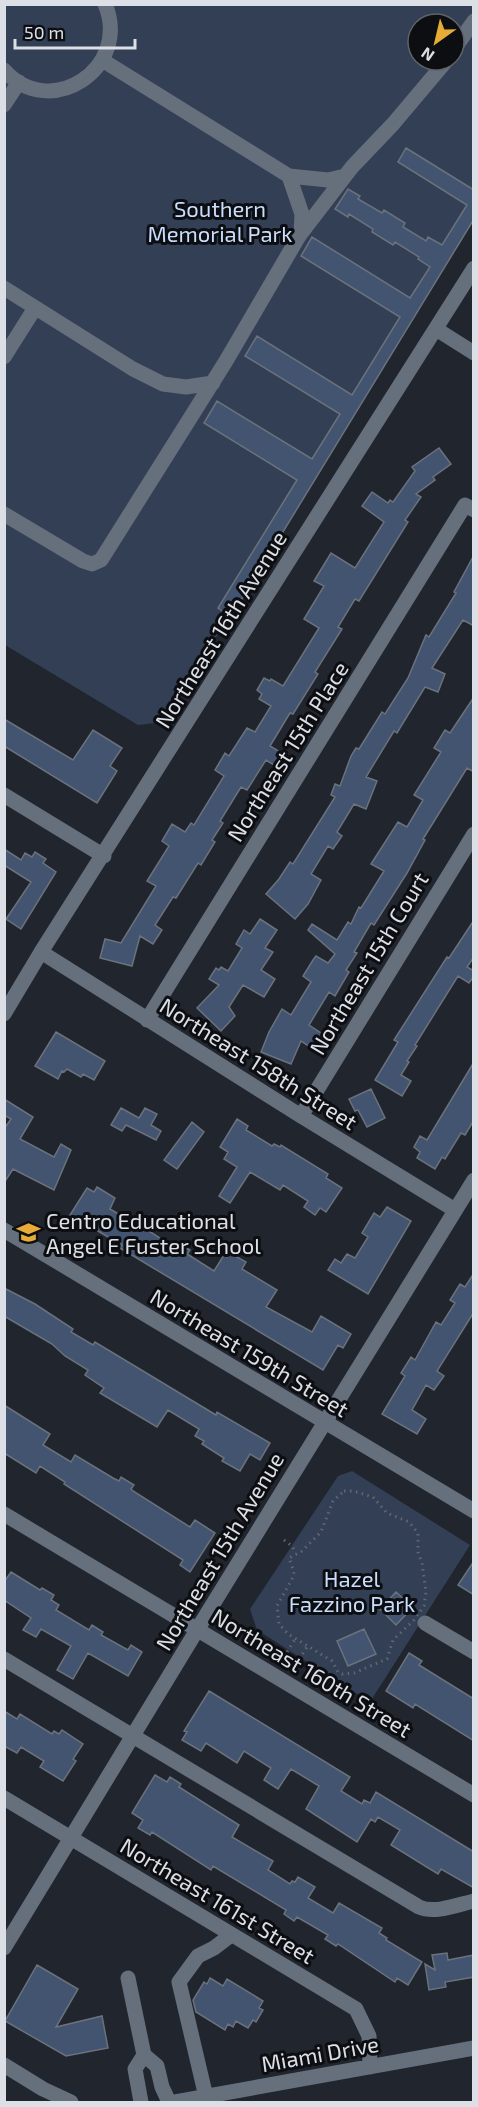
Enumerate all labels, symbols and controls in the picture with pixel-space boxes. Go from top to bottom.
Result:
scale bar [15,12,135,50]
north arrow [406,12,466,72]
text: 50 m [24,21,64,43]
text: N [417,44,437,66]
park label: Southern Memorial Park [147,195,293,246]
street label: Northeast 16th Avenue [149,526,291,732]
street label: Northeast 15th Place [221,656,353,846]
street label: Northeast 15th Court [303,867,433,1059]
street label: Northeast 158th Street [156,992,362,1134]
place label: Centro Educational Angel E Fuster School [46,1207,261,1258]
school or university icon: Centro Educational Angel E Fuster School [15,1220,41,1246]
street label: Northeast 159th Street [146,1282,354,1422]
street label: Northeast 15th Avenue [150,1447,288,1655]
park label: Hazel Fazzino Park [289,1565,415,1616]
street label: Northeast 160th Street [208,1602,416,1742]
street label: Northeast 161st Street [116,1832,320,1968]
street label: Miami Drive [259,2030,381,2076]

